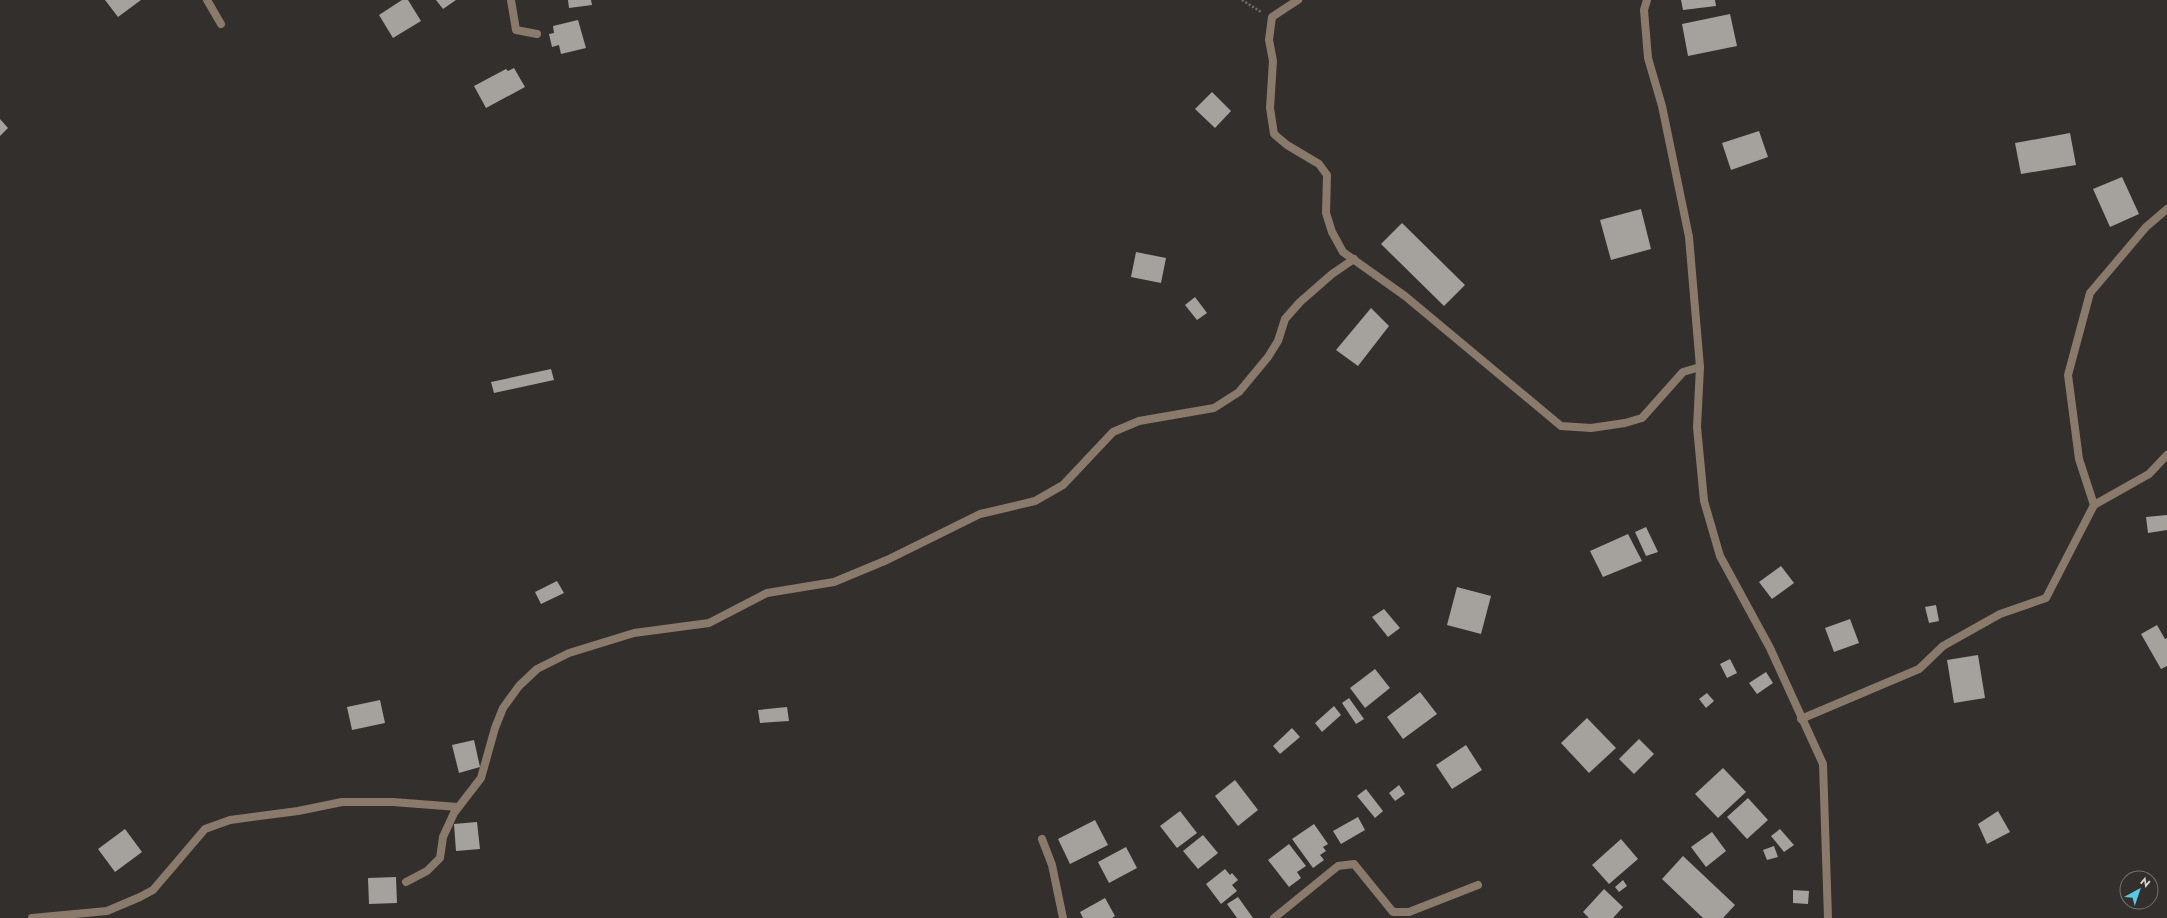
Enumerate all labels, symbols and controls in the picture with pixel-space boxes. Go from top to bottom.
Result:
north arrow [2119,870,2159,910]
text: N [2137,873,2154,891]

